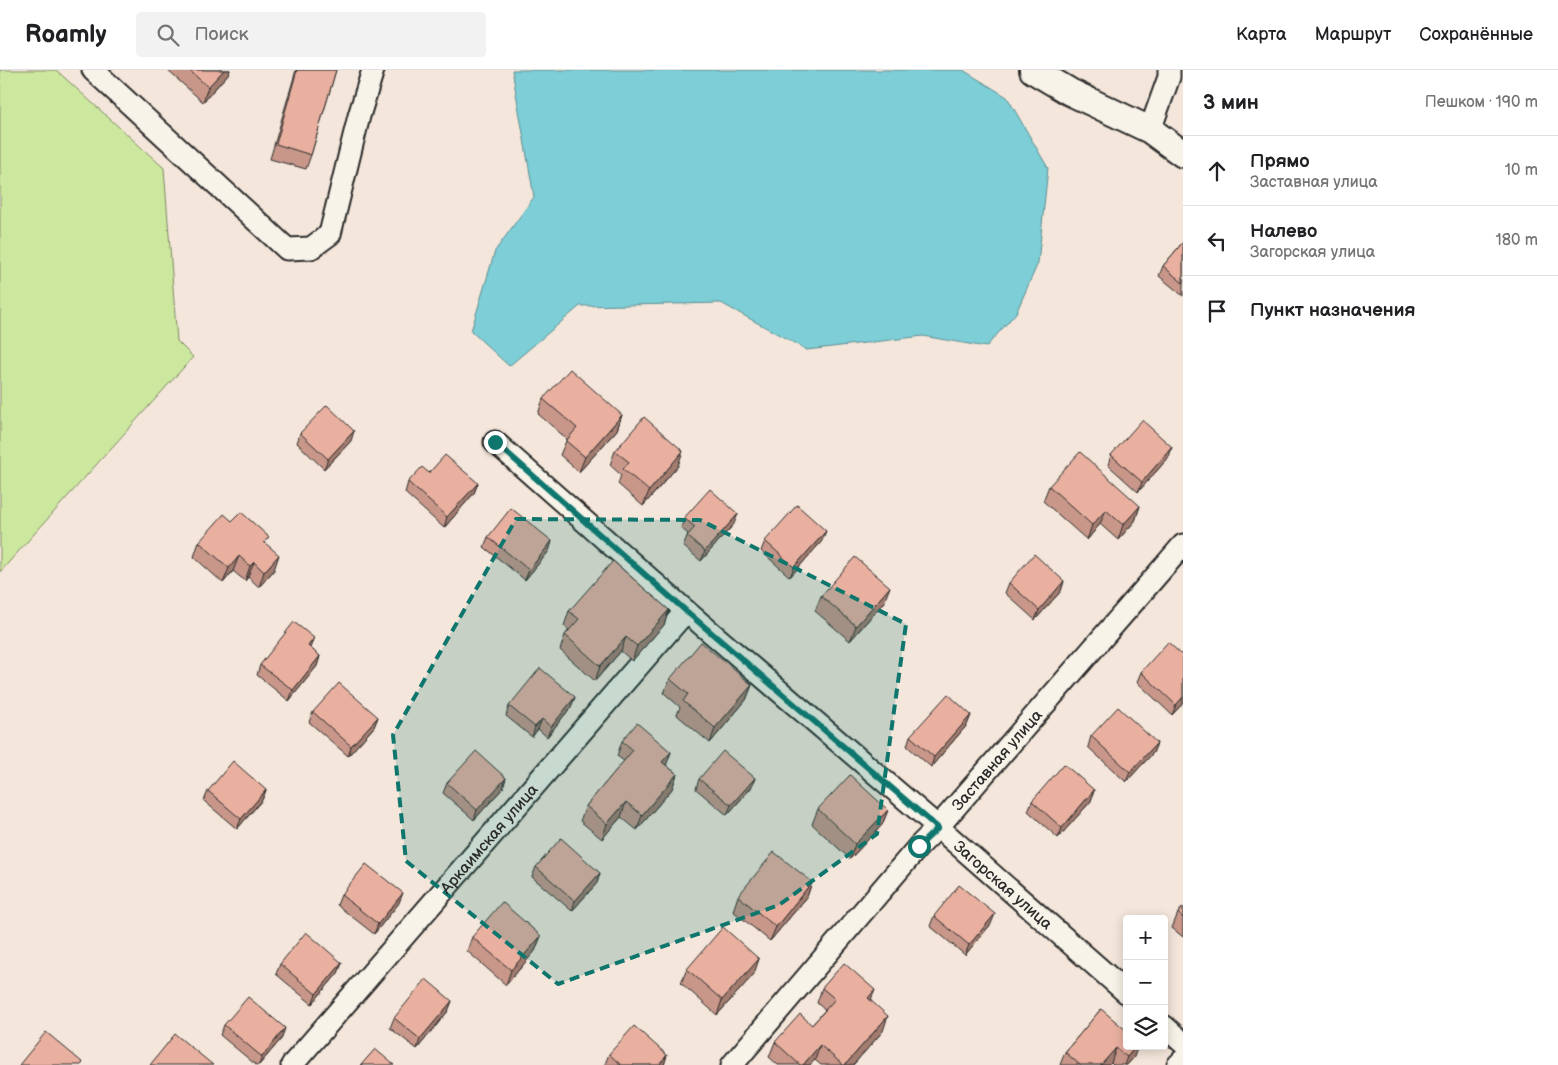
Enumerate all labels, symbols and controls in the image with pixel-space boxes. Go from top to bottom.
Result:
search box [136,12,486,57]
text: Roamly [25,20,106,49]
icon: search [154,21,182,49]
text: Поиск [194,23,249,46]
text: Карта [1236,24,1287,45]
text: Маршрут [1315,24,1391,45]
text: Сохранённые [1419,24,1533,45]
text: 3 мин [1203,90,1259,115]
text: Пешком · 190 m [1425,93,1538,112]
text: Прямо [1250,150,1310,173]
icon: ahead [1203,157,1231,185]
text: 10 m [1505,161,1538,180]
text: Заставная улица [1250,173,1378,192]
text: Налево [1250,220,1317,243]
icon: left [1203,227,1231,255]
text: 180 m [1496,231,1538,250]
text: Загорская улица [1250,243,1375,262]
icon: arrive [1203,297,1231,325]
text: Пункт назначения [1250,299,1415,322]
route end [484,431,507,454]
street label: Заставная улица [949,706,1047,815]
street label: Аркаимская улица [436,780,543,899]
route start [908,835,931,858]
street label: Загорская улица [949,837,1056,934]
map controls [1123,915,1168,1050]
button: + [1123,915,1168,960]
button: − [1123,960,1168,1005]
button: layers [1123,1005,1168,1050]

